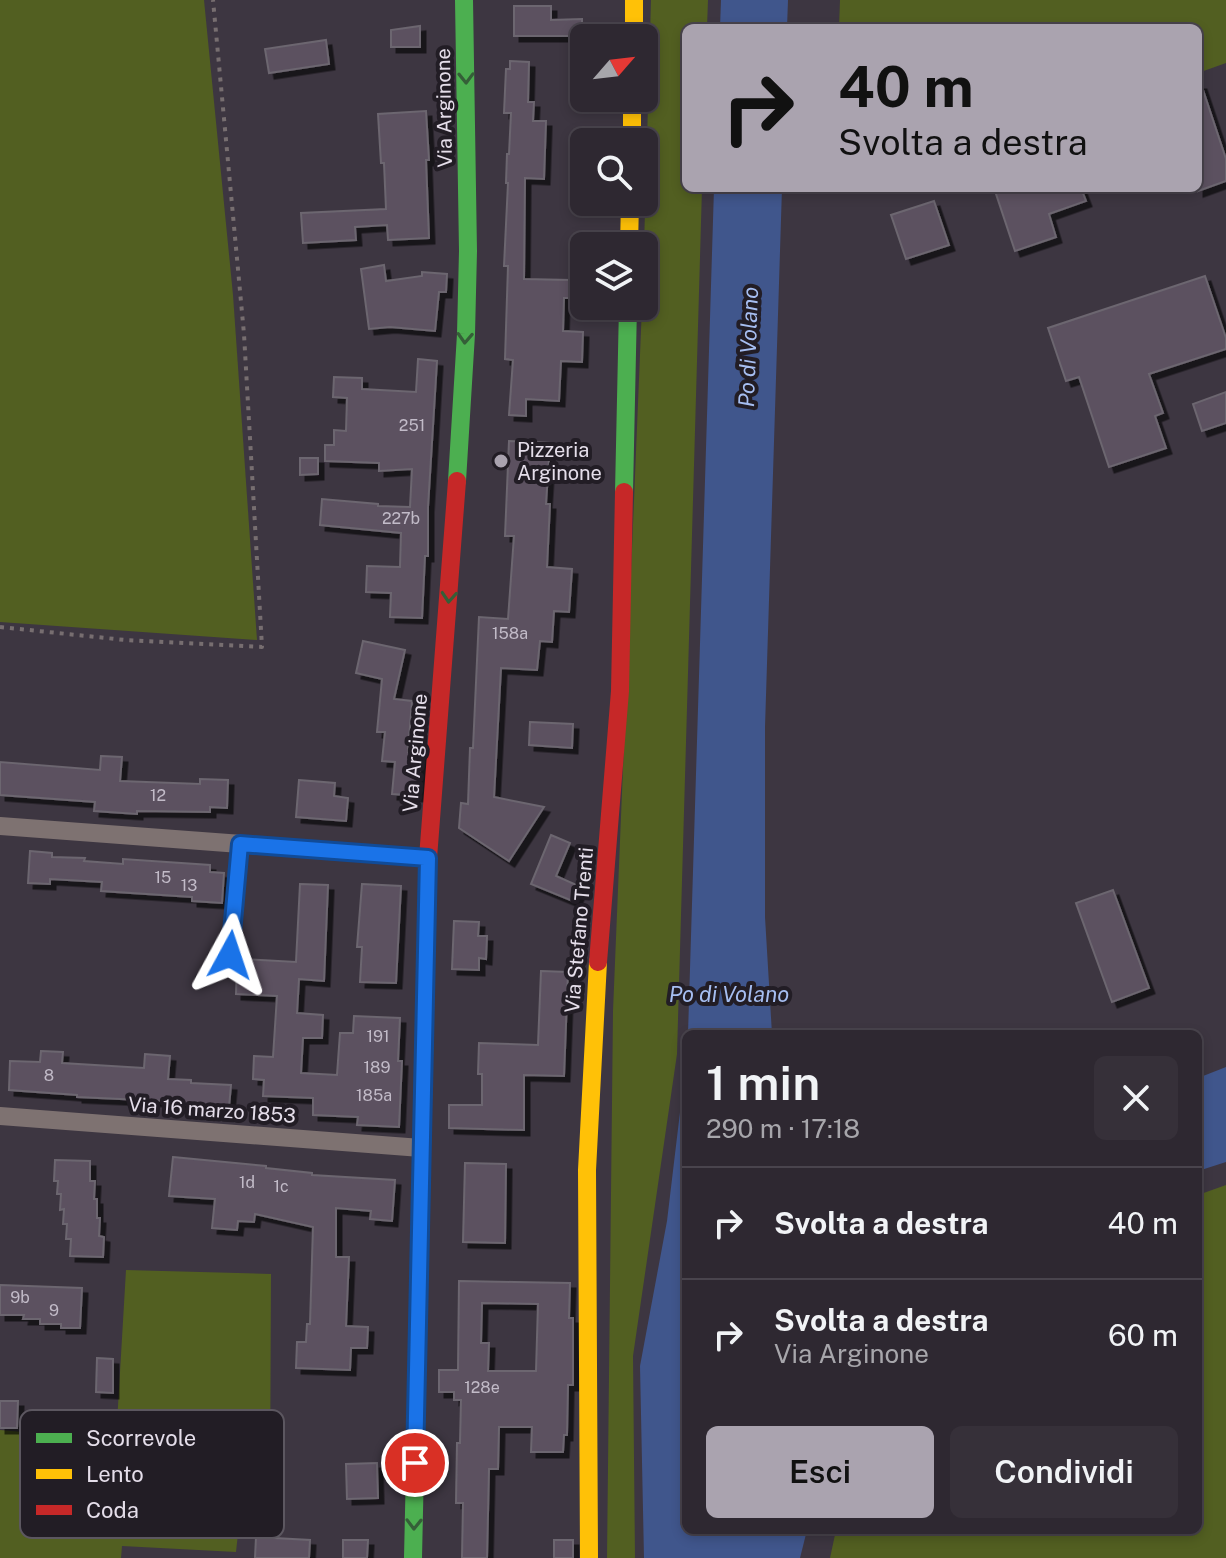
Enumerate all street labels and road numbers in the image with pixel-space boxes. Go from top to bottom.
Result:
street label: Via Arginone [431,48,457,168]
street label: Via Arginone [398,693,432,813]
street label: Via Stefano Trenti [560,846,598,1014]
street label: Via 16 marzo 1853 [127,1092,297,1128]

